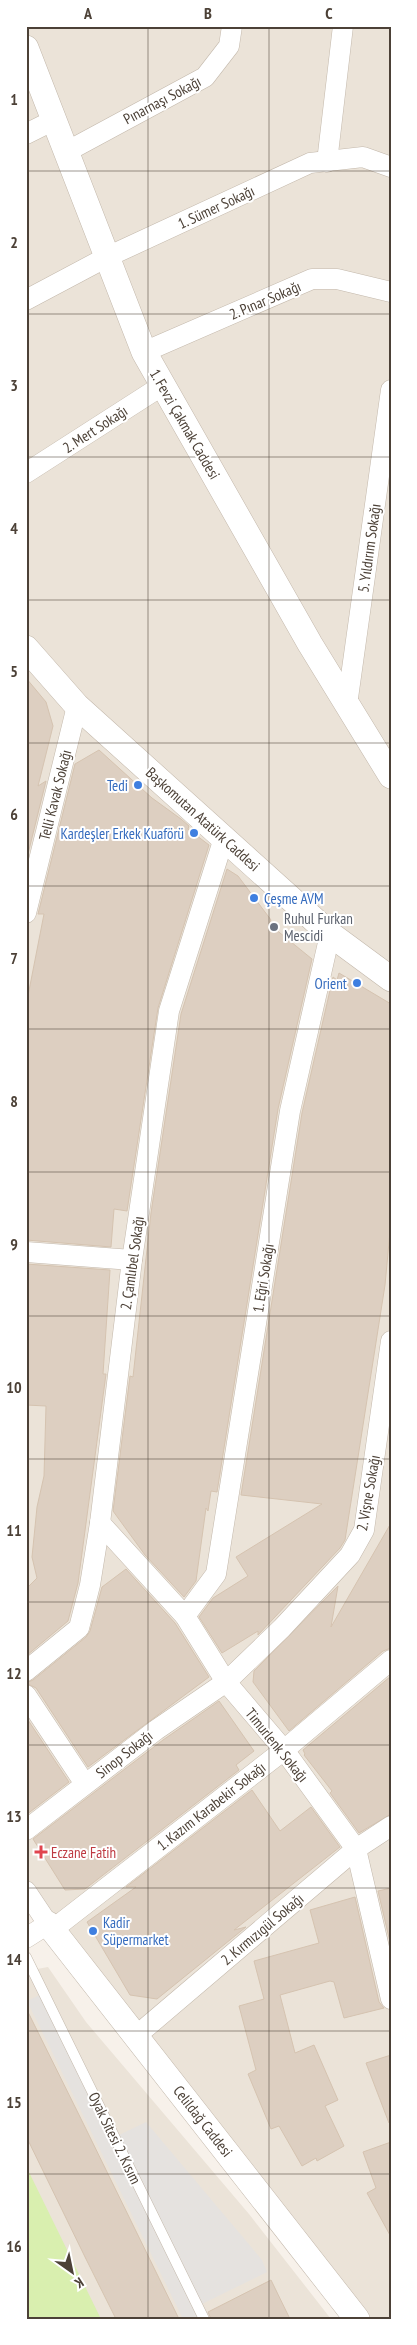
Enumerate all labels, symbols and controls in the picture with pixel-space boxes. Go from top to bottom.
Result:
text: A [83,3,93,23]
text: B [204,3,212,23]
text: C [325,3,333,23]
street label: Pınarnaşı Sokağı [120,72,204,128]
text: 1 [10,89,18,109]
street label: 1. Sümer Sokağı [175,181,257,233]
text: 2 [10,232,18,252]
street label: 2. Pınar Sokağı [226,276,304,324]
street label: 1. Fevzi Çakmak Caddesi [146,365,224,483]
text: 3 [10,375,18,395]
street label: 2. Mert Sokağı [59,401,131,457]
street label: 5. Yıldırım Sokağı [353,502,385,594]
text: 4 [10,518,18,538]
text: 5 [10,661,18,681]
street label: Telli Kavak Sokağı [35,748,75,842]
street label: Başkomutan Atatürk Caddesi [142,763,264,875]
place label: Tedi [107,776,128,795]
marker: Tedi [132,779,144,791]
text: 6 [10,804,18,824]
place label: Kardeşler Erkek Kuaförü [61,824,184,843]
marker: Kardeşler Erkek Kuaförü [188,827,200,839]
place label: Çeşme AVM [264,889,323,908]
marker: Çeşme AVM [248,892,260,904]
place label: Ruhul Furkan Mescidi [284,909,353,945]
marker: Ruhul Furkan Mescidi [268,921,280,933]
text: 7 [10,948,18,968]
place label: Orient [314,974,347,993]
marker: Orient [351,977,363,989]
text: 8 [10,1091,18,1111]
street label: 2. Çamlıbel Sokağı [116,1215,148,1311]
text: 9 [10,1234,18,1254]
street label: 1. Eğri Sokağı [248,1242,278,1314]
text: 10 [6,1377,22,1397]
street label: 2. Vişne Sokağı [352,1453,384,1533]
text: 11 [6,1520,22,1540]
text: 12 [6,1663,22,1683]
street label: Timurlenk Sokağı [241,1704,313,1786]
street label: Sinop Sokağı [92,1726,156,1782]
street label: 1. Kazım Karabekir Sokağı [153,1758,269,1854]
text: 13 [6,1806,22,1826]
place label: Eczane Fatih [51,1843,116,1862]
marker: Eczane Fatih [35,1846,47,1858]
street label: 2. Kırmızıgül Sokağı [217,1889,307,1969]
place label: Kadir Süpermarket [103,1913,169,1949]
marker: Kadir Süpermarket [87,1925,99,1937]
text: 14 [6,1949,22,1969]
street label: Celildağ Caddesi [169,2082,237,2160]
street label: Oyak Sitesi 2. Kısım [85,2089,145,2187]
text: 15 [6,2092,22,2112]
text: 16 [6,2236,22,2256]
north arrow [48,2248,98,2298]
text: K [71,2273,87,2293]

